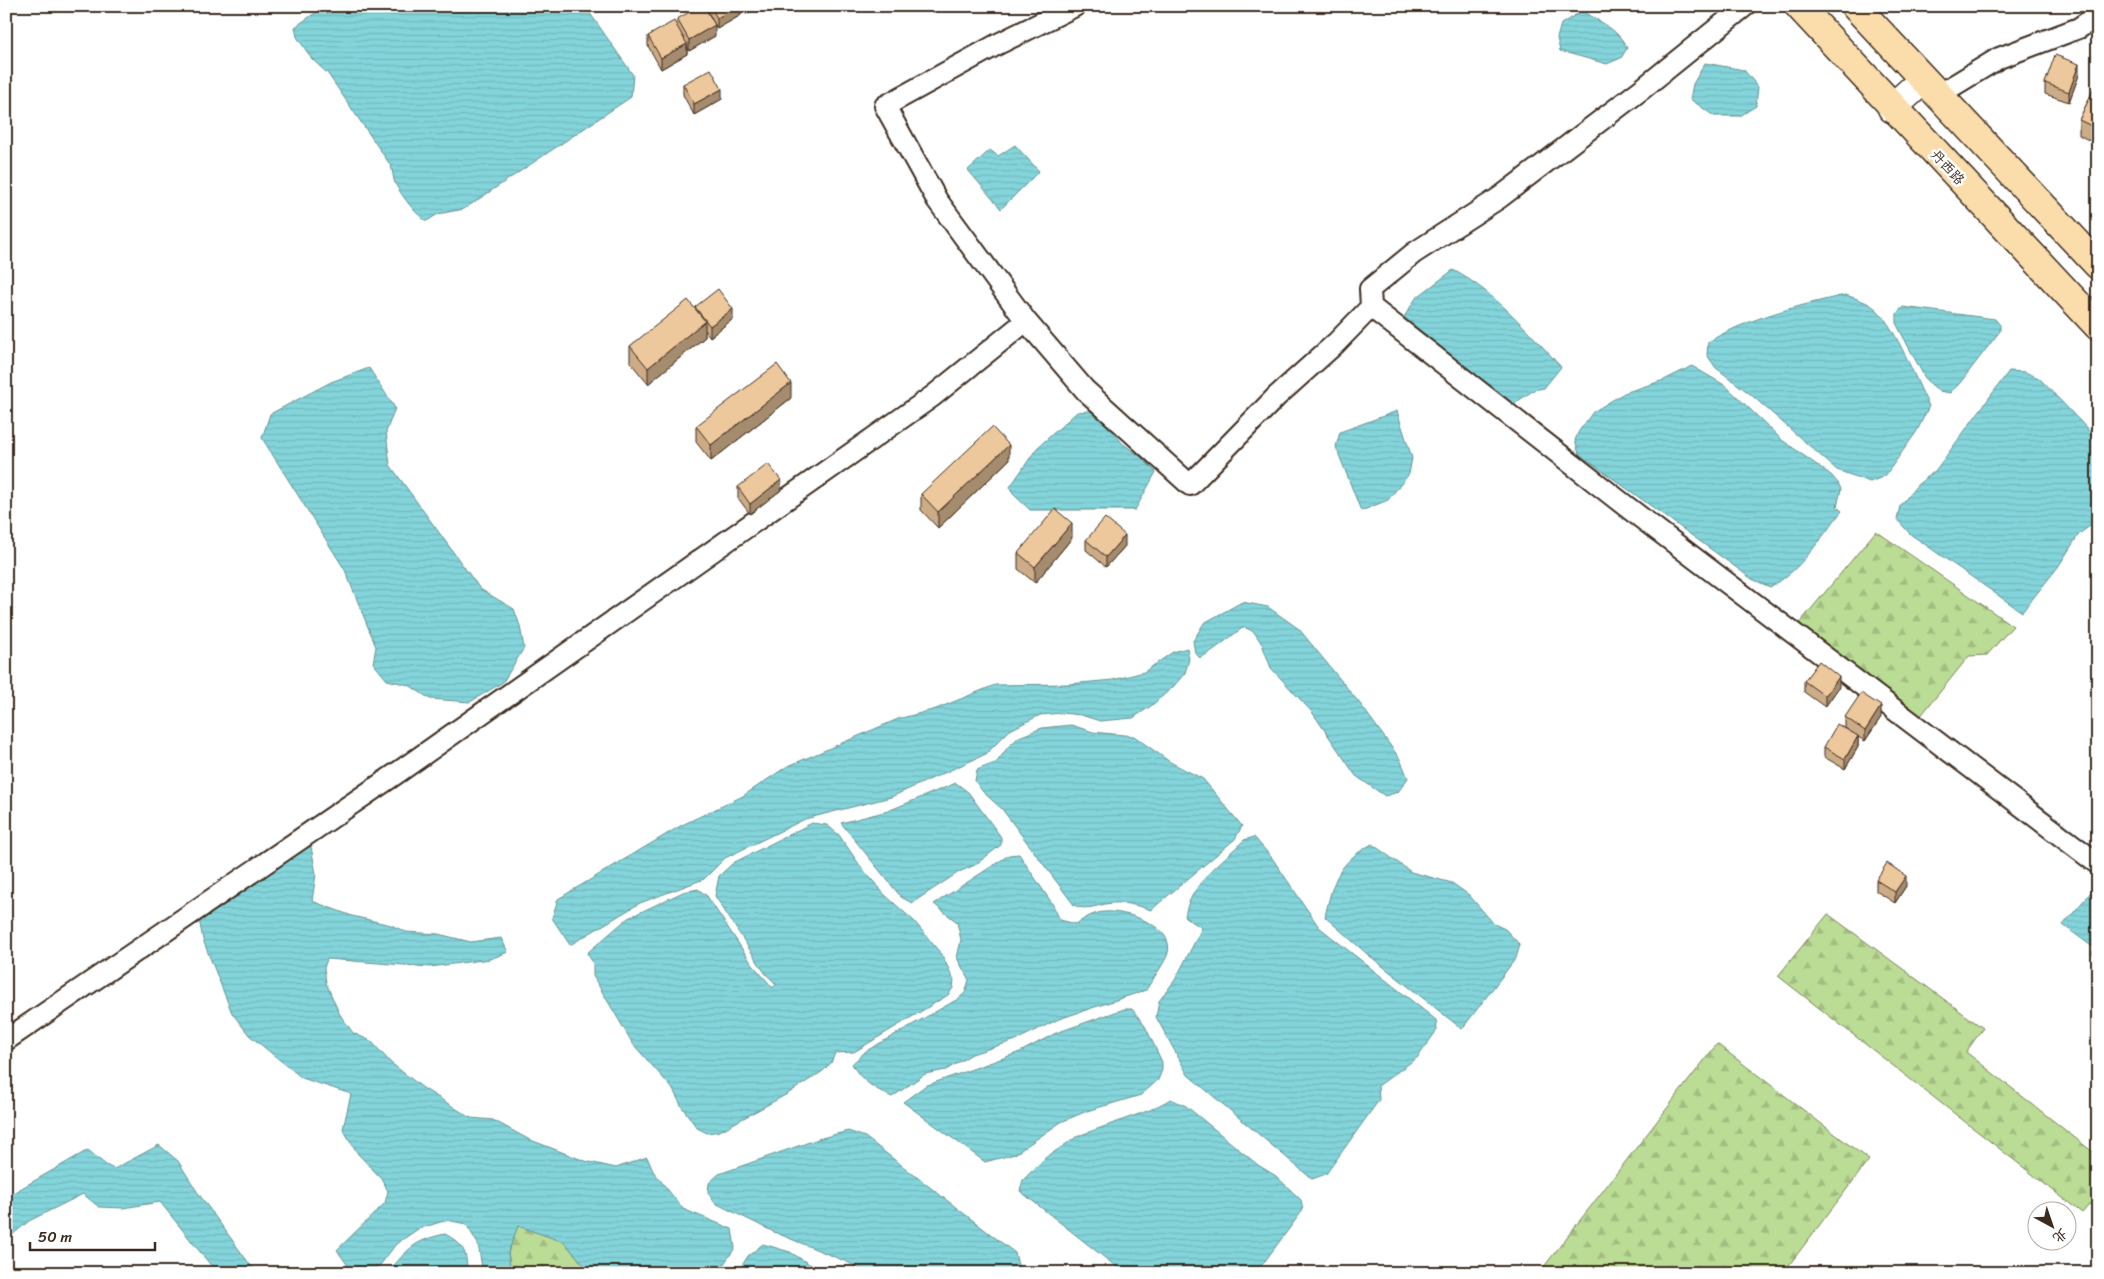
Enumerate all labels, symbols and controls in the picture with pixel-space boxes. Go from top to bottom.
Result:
street label: 丹西路 [1924,143,1971,191]
north arrow [2026,1202,2076,1252]
scale bar [30,1219,155,1251]
text: 北 [2047,1222,2073,1250]
text: 50 m [38,1224,73,1250]

